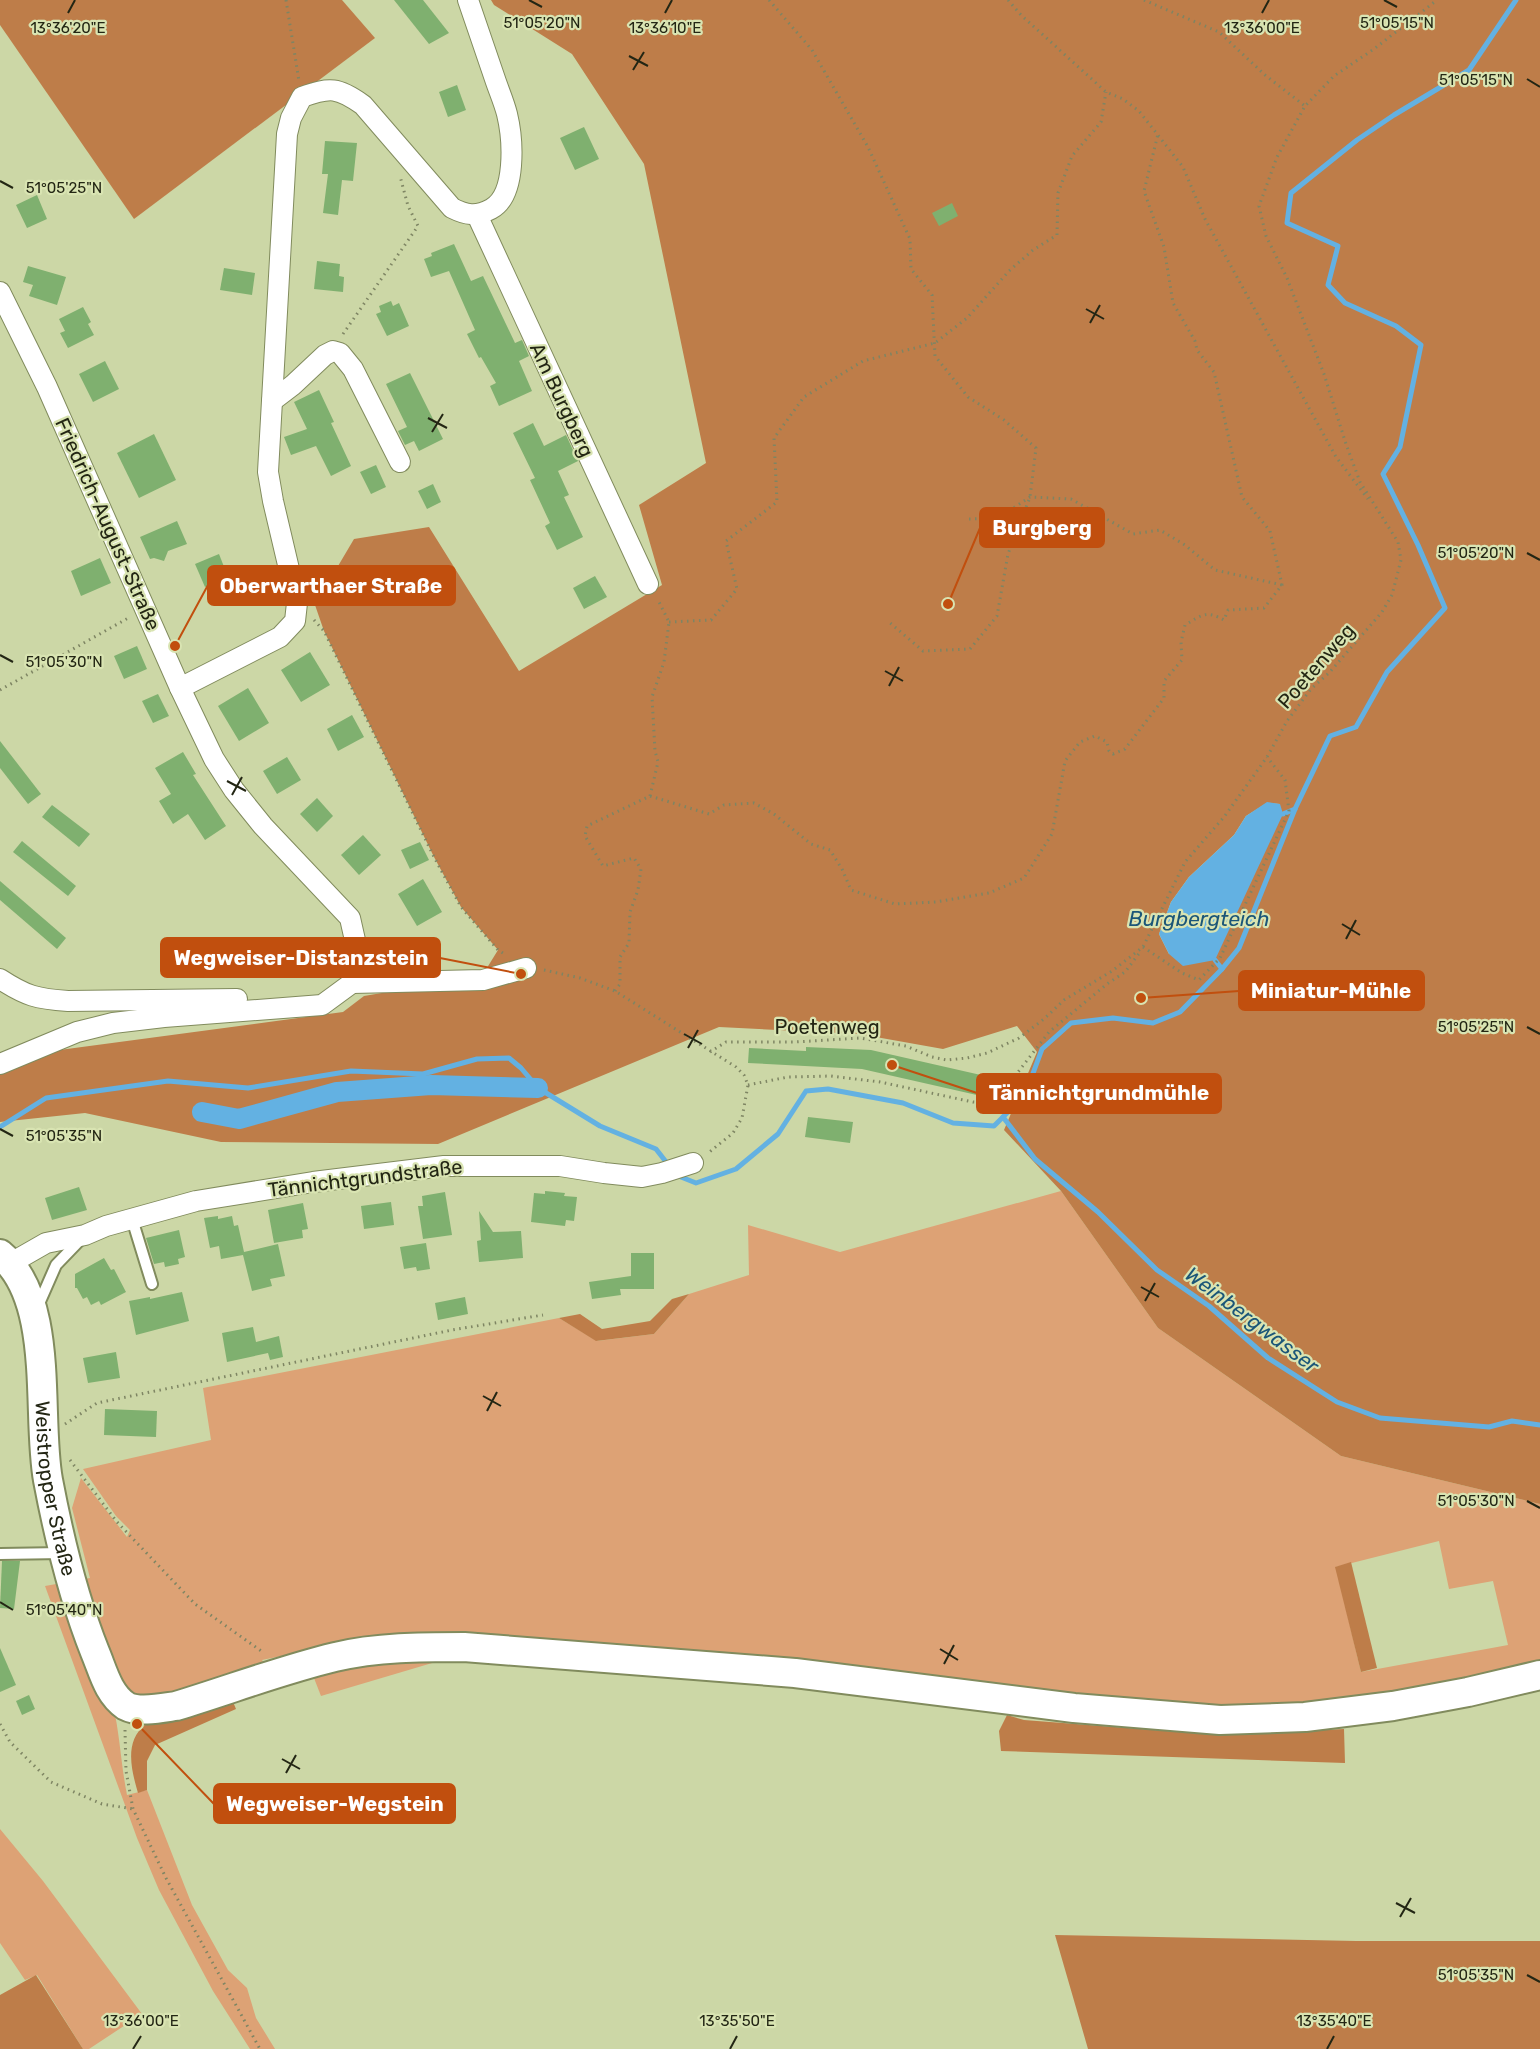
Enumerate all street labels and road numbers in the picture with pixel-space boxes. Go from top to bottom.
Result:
street label: Am Burgberg [525,339,599,461]
street label: Friedrich-August-Straße [50,414,166,634]
street label: Poetenweg [1272,618,1360,714]
street label: Poetenweg [774,1015,880,1039]
street label: Tännichtgrundstraße [266,1154,464,1202]
street label: Weistropper Straße [31,1401,81,1579]

